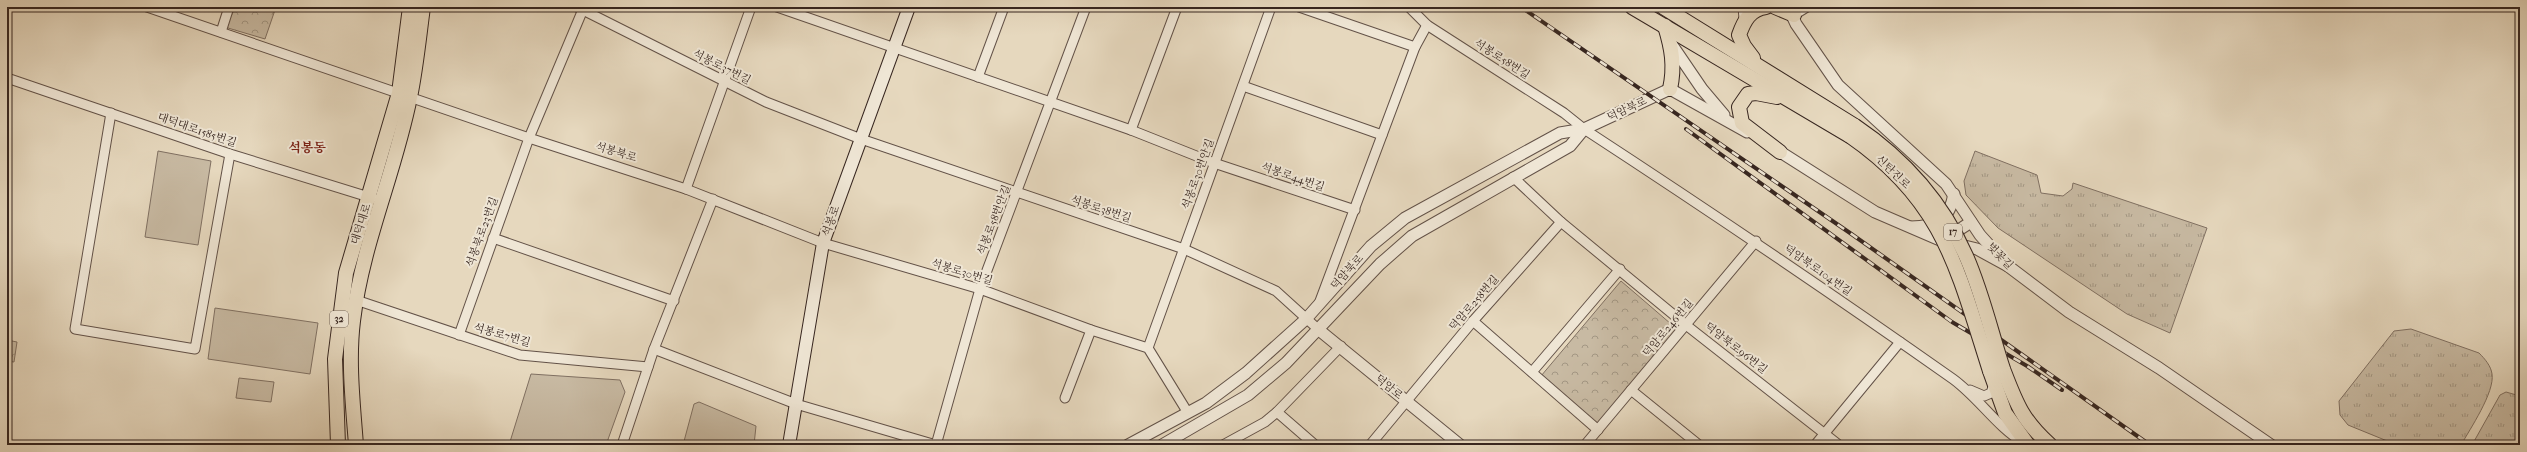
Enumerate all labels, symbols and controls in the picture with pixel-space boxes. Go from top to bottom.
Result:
street label: 석봉로58번길 [1472,36,1532,82]
street label: 석봉로37번길 [691,47,753,87]
street label: 덕암북로 [1605,94,1649,124]
street label: 대덕대로1585번길 [156,110,238,150]
street label: 석봉로30번안길 [1179,137,1217,211]
district label: 석봉동 [288,140,326,155]
street label: 석봉북로 [594,140,639,165]
street label: 신탄진로 [1873,153,1913,192]
street label: 석봉로44번길 [1260,160,1326,194]
street label: 석봉로58번안길 [975,183,1013,257]
street label: 석봉로38번길 [1069,193,1133,225]
street label: 석봉북로23번길 [463,195,501,269]
street label: 대덕대로 [348,201,374,246]
street label: 석봉로 [819,203,843,238]
road number: 17 [1944,224,1962,240]
street label: 벚꽃길 [1984,240,2016,272]
street label: 덕암북로104번길 [1781,242,1855,298]
street label: 덕암북로 [1328,252,1366,292]
street label: 석봉로30번길 [930,256,994,288]
street label: 덕암로258번길 [1446,273,1502,333]
street label: 덕암로246번길 [1640,297,1696,359]
road number: 32 [330,311,348,327]
street label: 덕암북로96번길 [1702,320,1770,376]
street label: 석봉로7번길 [472,321,532,349]
street label: 덕암로 [1373,372,1406,402]

